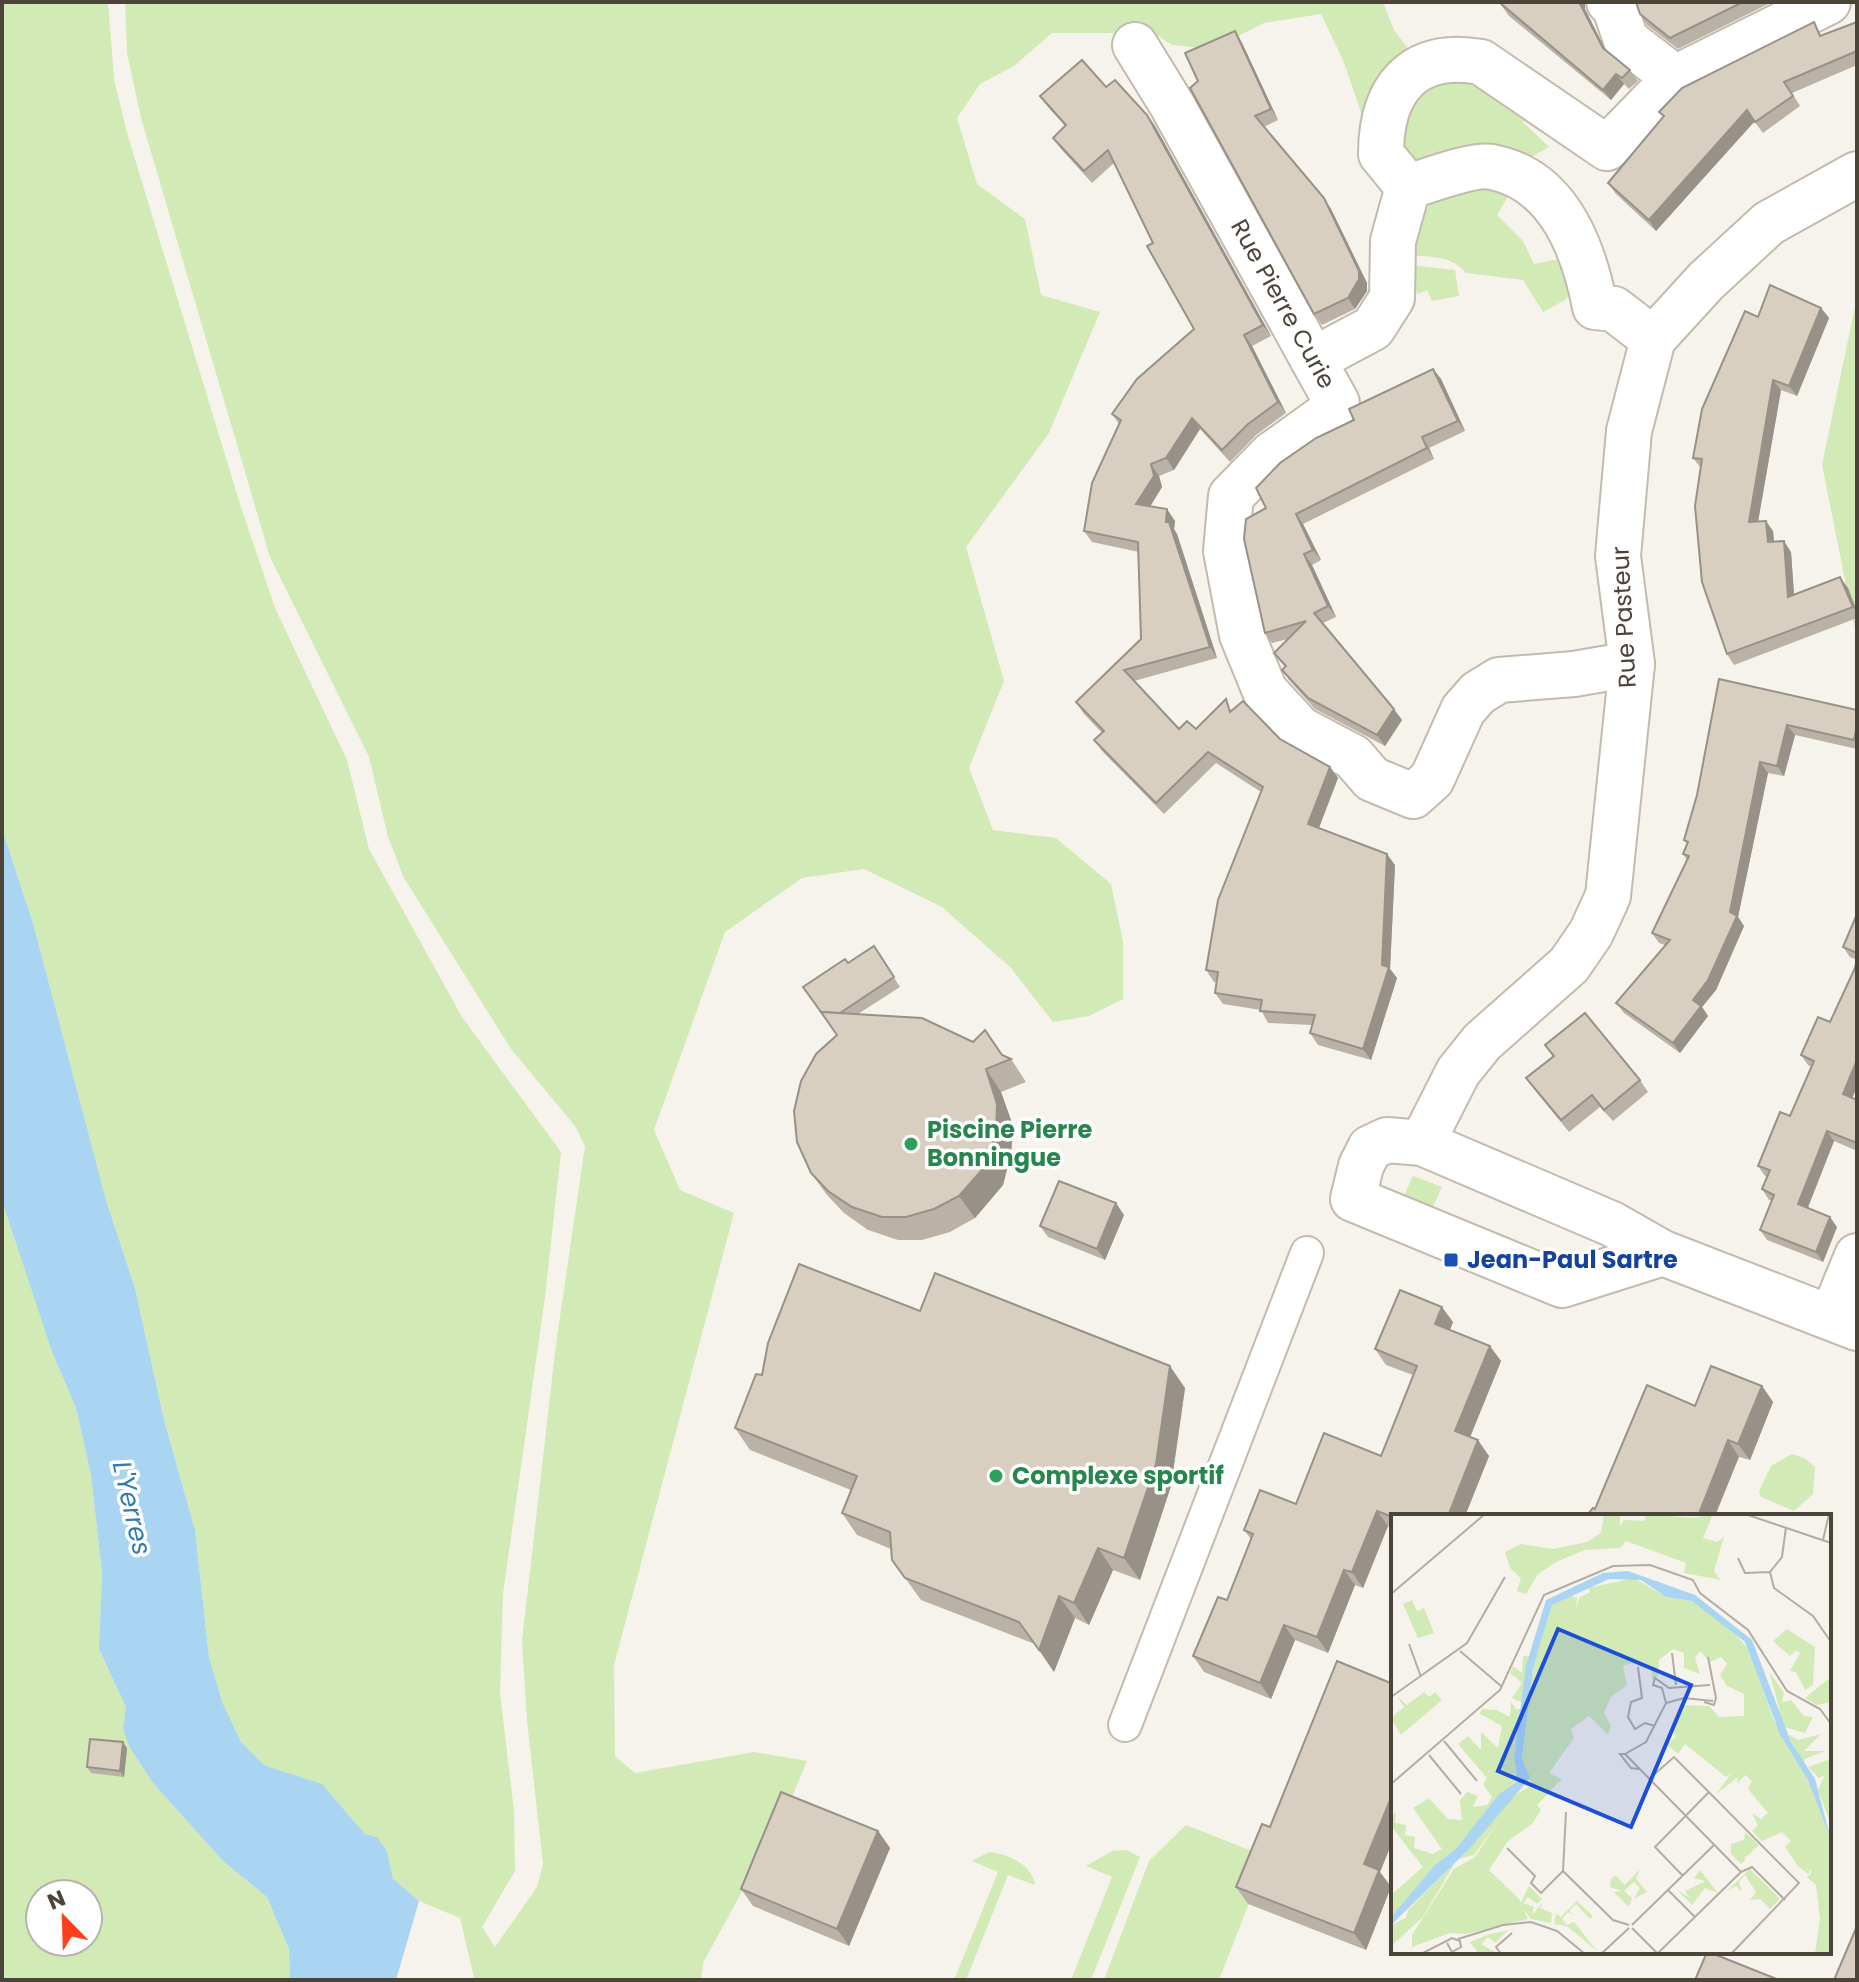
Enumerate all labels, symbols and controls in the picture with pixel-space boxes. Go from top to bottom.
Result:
street label: Rue Pierre Curie [1223,213,1344,394]
street label: Rue Pasteur [1603,545,1644,689]
place label: Piscine Pierre Bonningue [927,1113,1092,1174]
marker: Piscine Pierre Bonningue [902,1135,920,1153]
place label: Jean-Paul Sartre [1467,1243,1678,1276]
marker: Jean-Paul Sartre [1442,1251,1460,1269]
water label: L'Yerres [104,1457,160,1559]
place label: Complexe sportif [1012,1459,1224,1492]
marker: Complexe sportif [987,1467,1005,1485]
inset map [1391,1514,1831,1954]
north arrow [24,1878,104,1958]
text: N [43,1883,70,1918]

